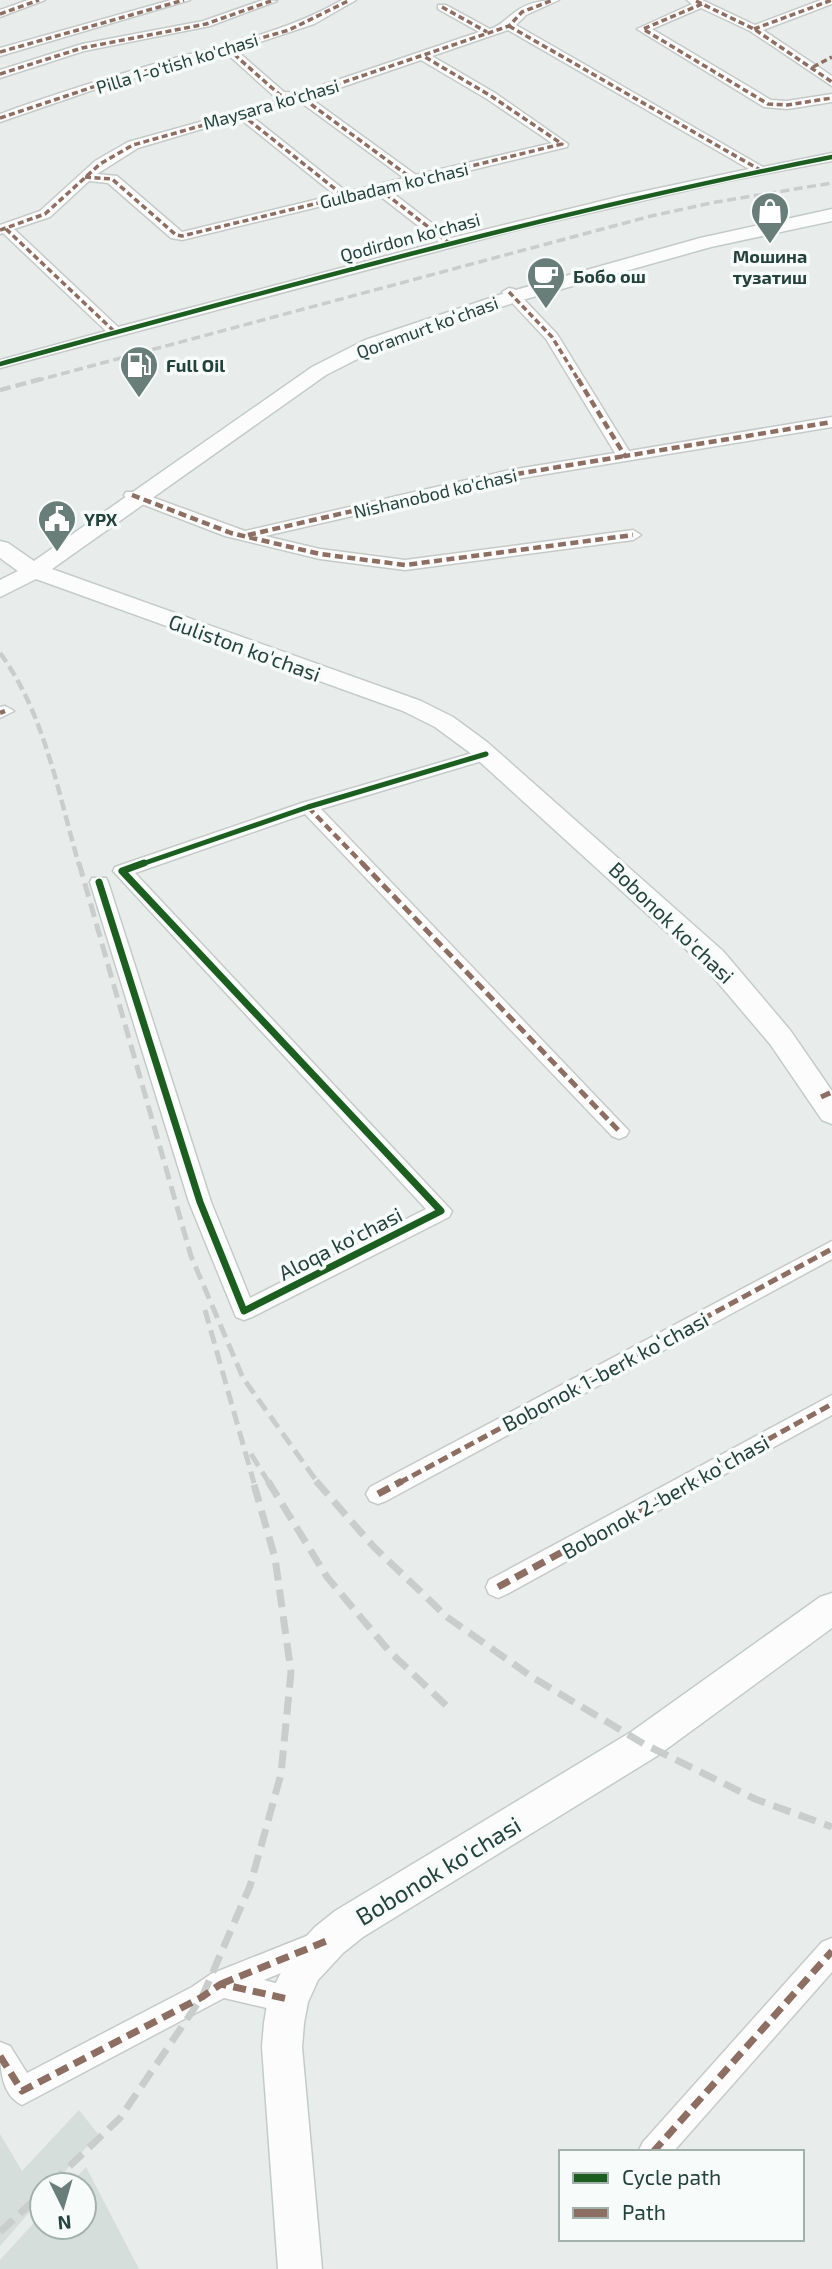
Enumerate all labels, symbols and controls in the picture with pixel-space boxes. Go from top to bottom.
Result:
street label: Pilla 1-o'tish ko'chasi [93,28,261,98]
street label: Maysara ko'chasi [201,74,341,134]
street label: Gulbadam ko'chasi [317,157,471,213]
shop icon: Мошина тузатиш [749,190,791,245]
street label: Qodirdon ko'chasi [338,208,482,266]
place label: Мошина тузатиш [733,245,807,288]
cafe icon: Бобо ош [525,255,567,310]
place label: Бобо ош [573,265,646,287]
street label: Qoramurt koʻchasi [353,291,501,363]
fuel station icon: Full Oil [118,344,160,399]
place label: Full Oil [166,354,225,376]
street label: Nishanobod ko'chasi [351,463,519,523]
public building icon: YPX [36,498,78,553]
place label: YPX [84,508,118,530]
street label: Guliston ko'chasi [166,608,324,686]
street label: Bobonok ko'chasi [604,856,740,988]
street label: Aloqa ko'chasi [274,1201,406,1285]
street label: Bobonok 1-berk koʻchasi [498,1306,712,1436]
street label: Bobonok 2-berk koʻchasi [557,1429,773,1563]
street label: Bobonok ko'chasi [350,1809,526,1931]
legend [559,2150,804,2241]
text: Cycle path [622,2164,721,2189]
north arrow [28,2171,98,2241]
text: Path [622,2199,666,2224]
text: N [57,2211,72,2235]

